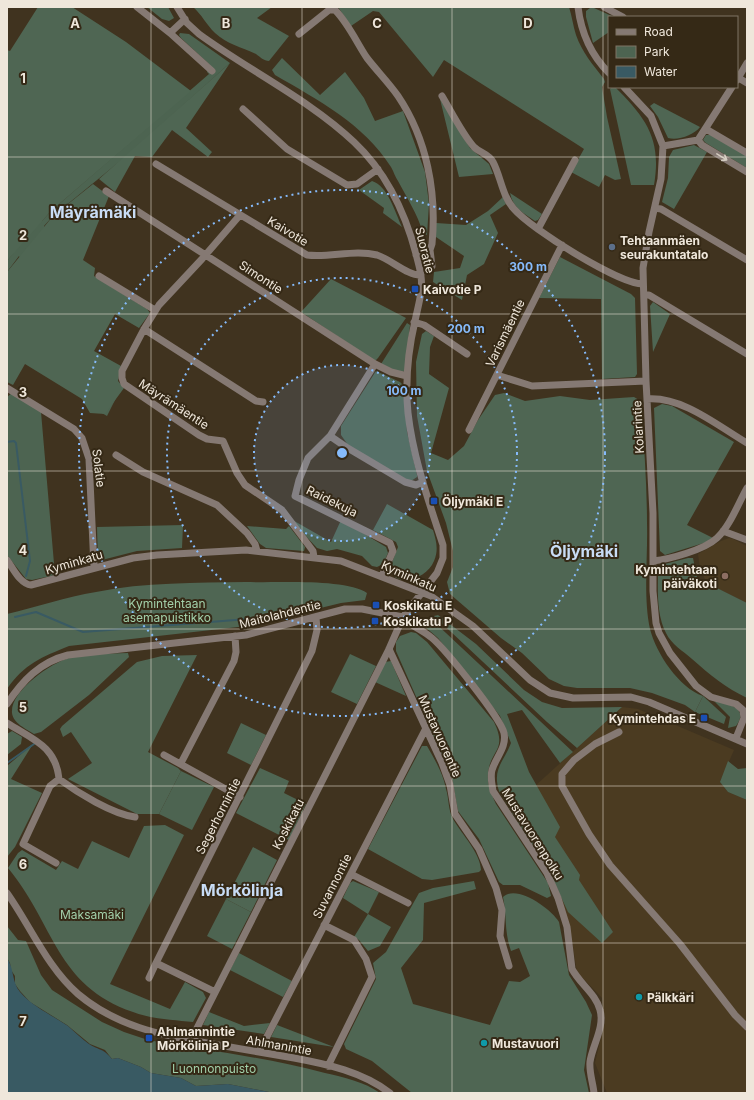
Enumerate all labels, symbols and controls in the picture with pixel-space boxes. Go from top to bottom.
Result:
text: A [70,15,80,31]
text: B [222,15,231,31]
text: C [372,15,382,31]
text: D [523,15,533,31]
legend [608,16,738,88]
text: Road [644,24,673,39]
text: Park [644,44,670,59]
text: Water [644,64,678,79]
text: 1 [20,70,26,86]
one-way arrow [716,153,728,161]
district label: Mäyrämäki [50,202,136,222]
street label: Kaivotie [265,213,311,249]
street label: Suoratie [412,225,438,275]
text: 2 [19,227,27,243]
place label: Tehtaanmäen seurakuntatalo [620,233,708,262]
marker: Tehtaanmäen seurakuntatalo [607,242,617,252]
street label: Simontie [236,257,286,297]
text: 300 m [509,259,547,274]
place label: Kaivotie P [423,282,482,297]
marker: Kaivotie P [410,284,420,294]
street label: Varismäentie [482,297,528,369]
text: 200 m [447,321,485,336]
street label: Mäyrämäentie [136,376,212,432]
text: 100 m [386,383,422,398]
text: 3 [19,384,27,400]
street label: Kolarintie [629,400,647,454]
centre of rings [335,446,349,460]
street label: Solatie [89,448,109,488]
street label: Raidekuja [304,482,360,520]
place label: Öljymäki E [442,494,503,509]
marker: Öljymäki E [429,496,439,506]
district label: Öljymäki [550,541,618,561]
text: 4 [19,542,28,558]
street label: Kyminkatu [43,547,105,577]
street label: Kyminkatu [379,557,439,595]
place label: Kymintehtaan päiväkoti [635,562,717,591]
marker: Kymintehtaan päiväkoti [720,571,730,581]
park label: Kymintehtaan asemapuistikko [123,596,211,625]
street label: Maitolahdentie [238,597,322,631]
place label: Koskikatu E [384,598,452,613]
marker: Koskikatu E [371,600,381,610]
place label: Koskikatu P [383,614,452,629]
marker: Koskikatu P [370,616,380,626]
street label: Mustavuorentie [415,693,465,779]
text: 5 [19,699,27,715]
place label: Kymintehdas E [609,711,696,726]
marker: Kymintehdas E [699,713,709,723]
street label: Segerhornintie [192,775,244,857]
street label: Mustavuorenpolku [499,785,567,883]
street label: Koskikatu [269,796,307,852]
street label: Suvannontie [309,851,355,921]
text: 6 [19,856,27,872]
district label: Mörkölinja [201,880,283,900]
park label: Maksamäki [60,907,124,922]
place label: Pälkkäri [647,990,694,1005]
marker: Pälkkäri [634,992,644,1002]
text: 7 [19,1013,27,1029]
place label: Ahlmannintie Mörkölinja P [157,1024,235,1053]
street label: Ahlmanintie [245,1032,313,1058]
marker: Ahlmannintie Mörkölinja P [144,1033,154,1043]
place label: Mustavuori [492,1036,559,1051]
marker: Mustavuori [479,1038,489,1048]
park label: Luonnonpuisto [172,1061,256,1076]

